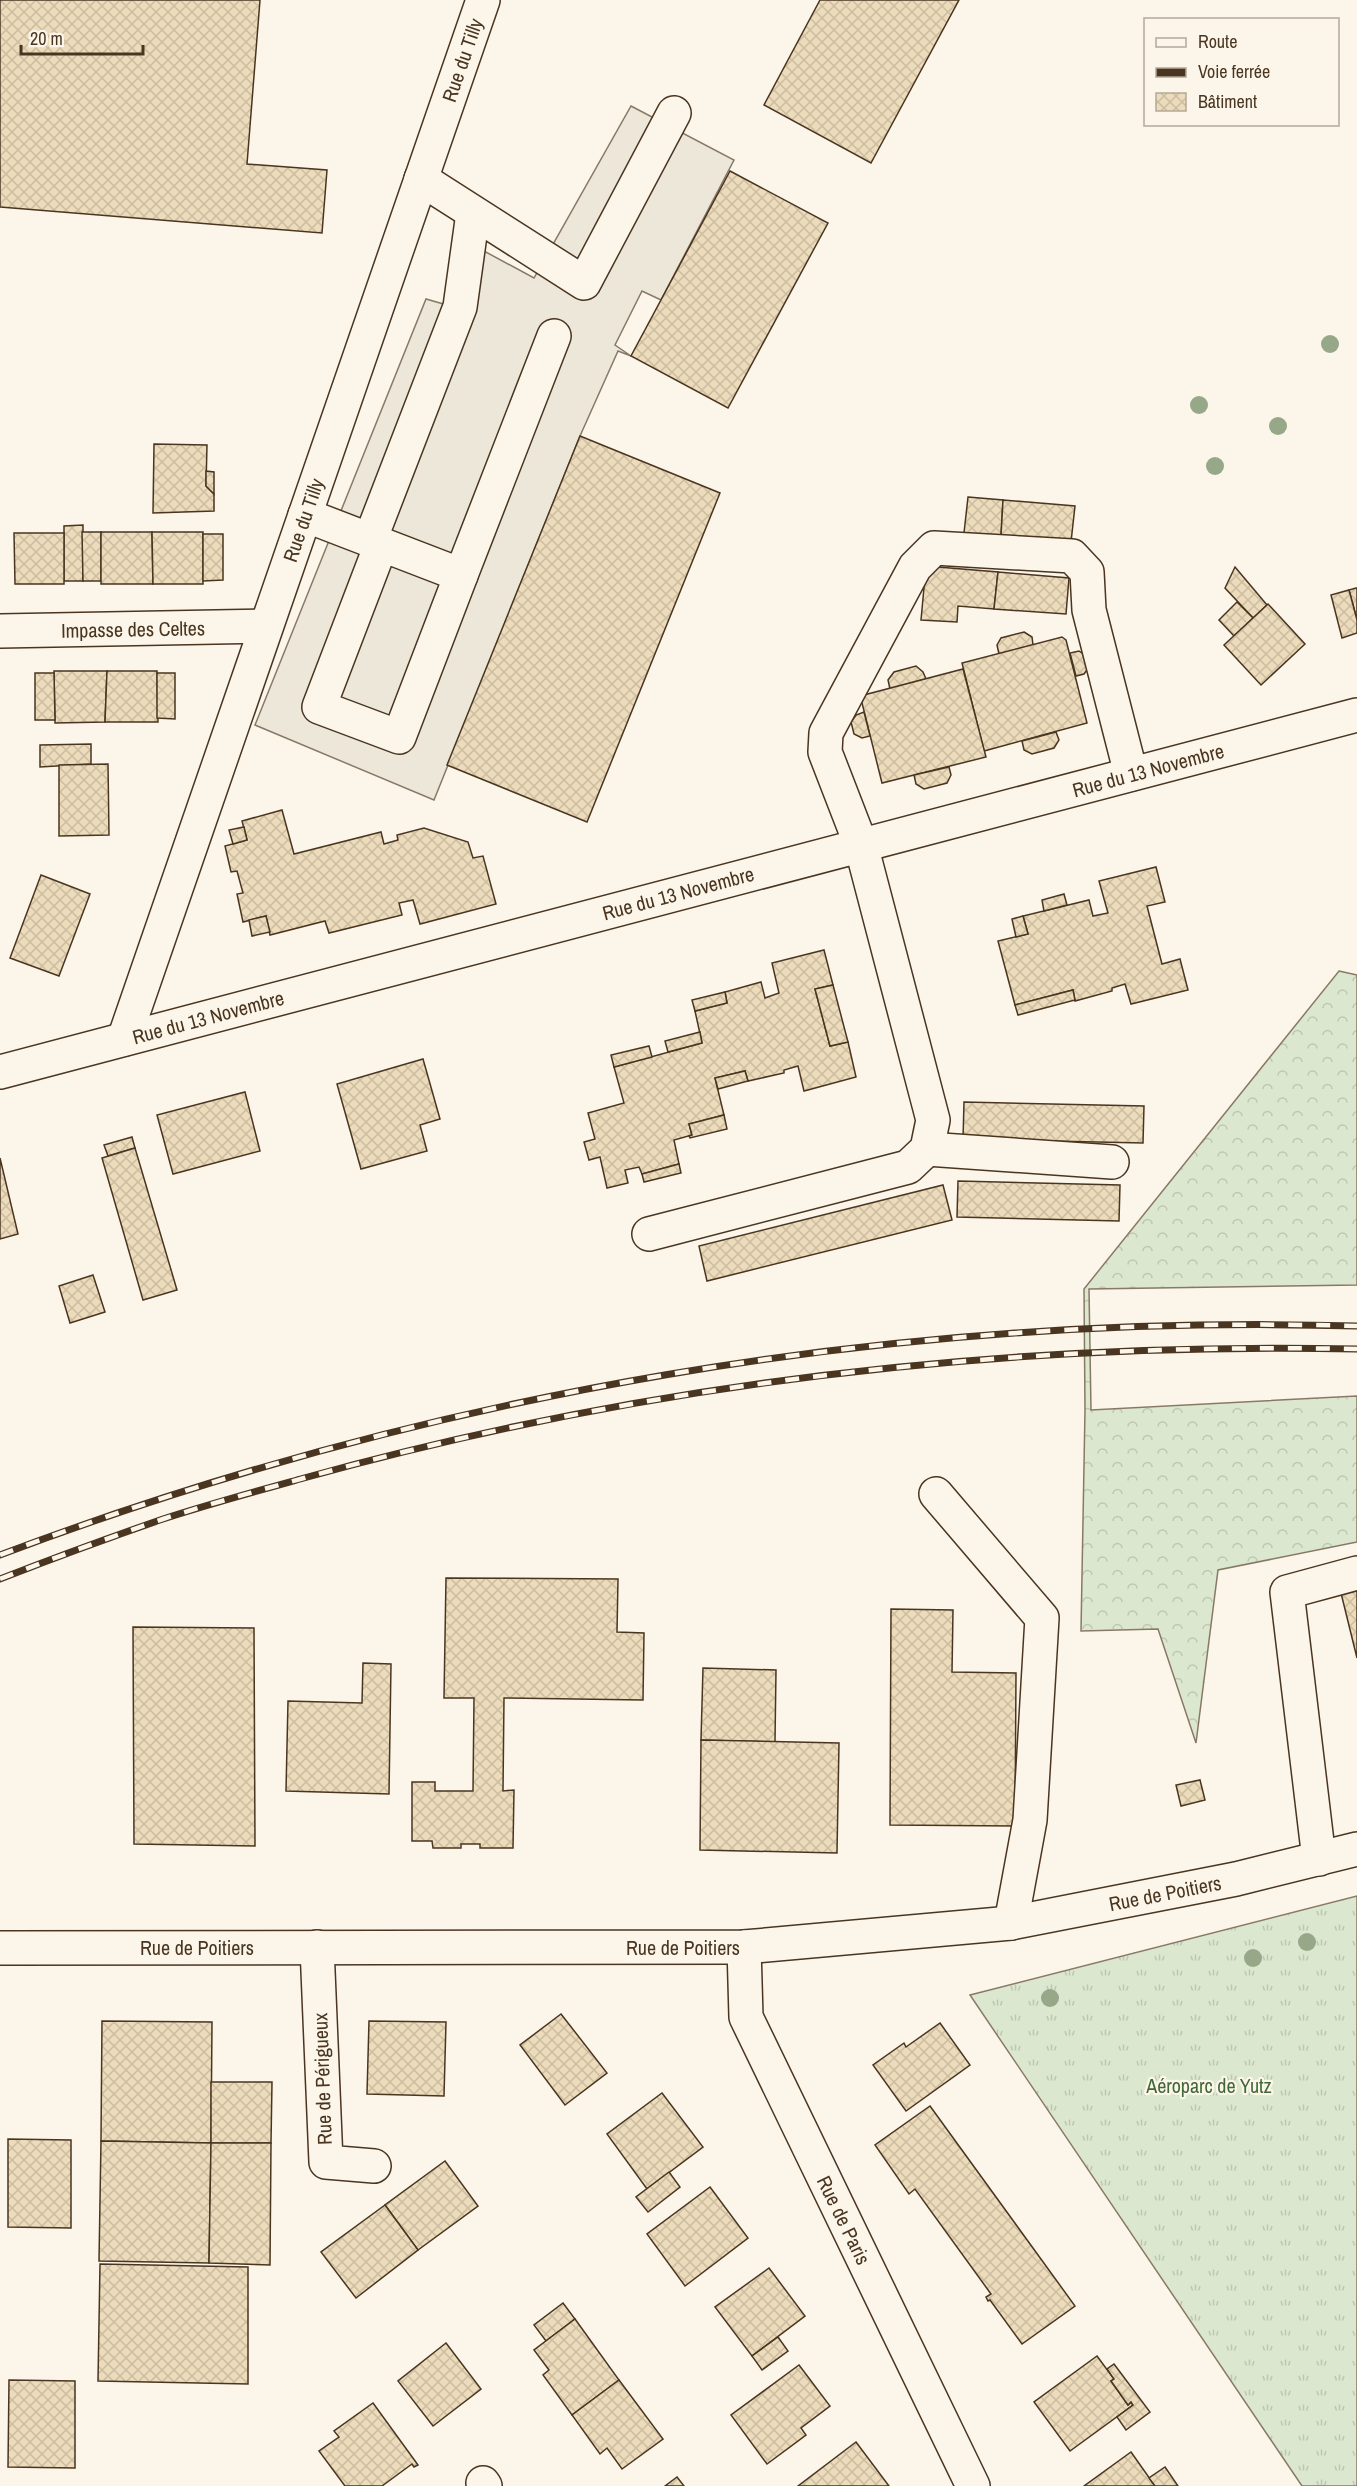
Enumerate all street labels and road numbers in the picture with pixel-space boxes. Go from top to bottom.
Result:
street label: Rue du Tilly [435,14,489,105]
street label: Rue du Tilly [276,474,330,565]
street label: Impasse des Celtes [61,614,205,644]
street label: Rue du 13 Novembre [1069,737,1227,803]
street label: Rue du 13 Novembre [599,860,757,926]
street label: Rue du 13 Novembre [129,984,287,1050]
street label: Rue de Poitiers [1106,1869,1224,1917]
street label: Rue de Poitiers [140,1934,254,1961]
street label: Rue de Poitiers [626,1934,740,1961]
street label: Rue de Périgueux [306,2012,338,2146]
street label: Rue de Paris [811,2171,877,2269]

